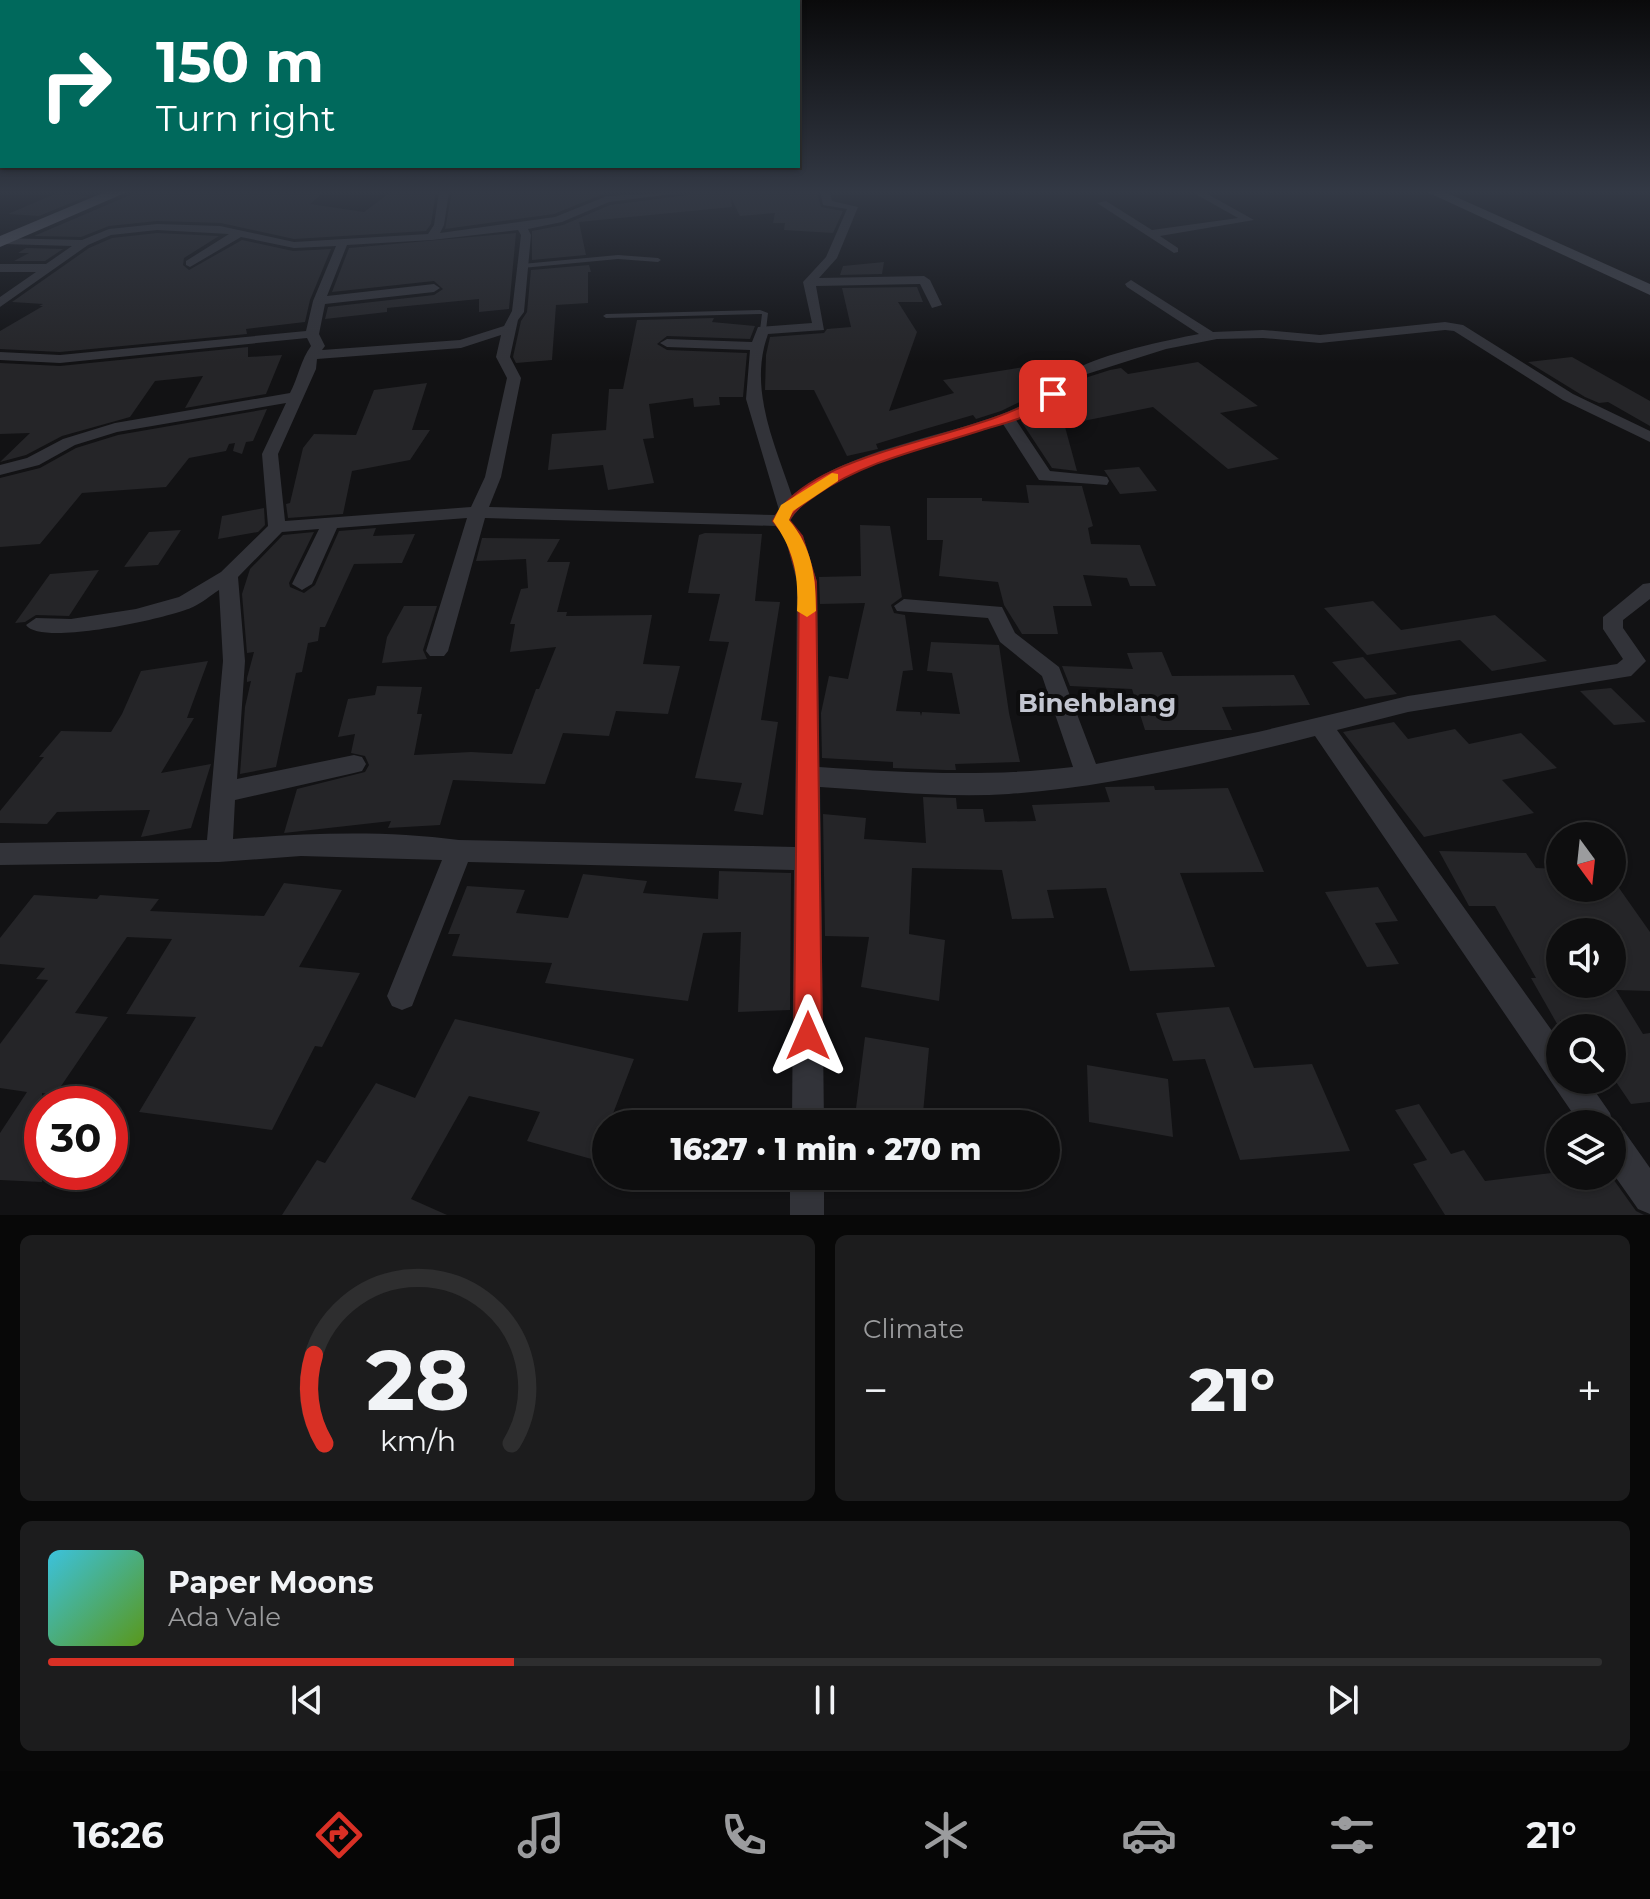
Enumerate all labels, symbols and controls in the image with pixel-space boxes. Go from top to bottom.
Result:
text: 150 m [156,28,324,96]
icon: right [24,32,128,136]
text: Turn right [156,96,336,140]
pin [1019,360,1087,428]
icon: arrive [1031,372,1075,416]
district label: Binehblang [1018,687,1176,719]
north arrow [1546,822,1626,902]
map controls [1546,822,1626,1190]
button: sound [1546,918,1626,998]
position arrow [766,994,850,1078]
button: search [1546,1014,1626,1094]
speed limit sign: 30 [24,1086,128,1190]
button: layers [1546,1110,1626,1190]
text: 16:27 · 1 min · 270 m [671,1131,981,1168]
text: Climate [863,1313,964,1345]
text: 28 [366,1329,470,1431]
text: 21° [1190,1353,1275,1426]
text: − [863,1363,888,1417]
text: + [1577,1363,1602,1417]
text: km/h [379,1423,456,1458]
text: Paper Moons [168,1564,374,1601]
text: Ada Vale [168,1601,281,1633]
icon: previous [285,1678,329,1722]
icon: pause [803,1678,847,1722]
icon: next [1321,1678,1365,1722]
icon: directions [311,1807,367,1863]
icon: music [513,1807,569,1863]
icon: phone [716,1807,772,1863]
icon: climate [918,1807,974,1863]
icon: car [1121,1807,1177,1863]
icon: filters [1324,1807,1380,1863]
text: 16:26 [73,1813,164,1857]
text: 21° [1526,1813,1577,1857]

